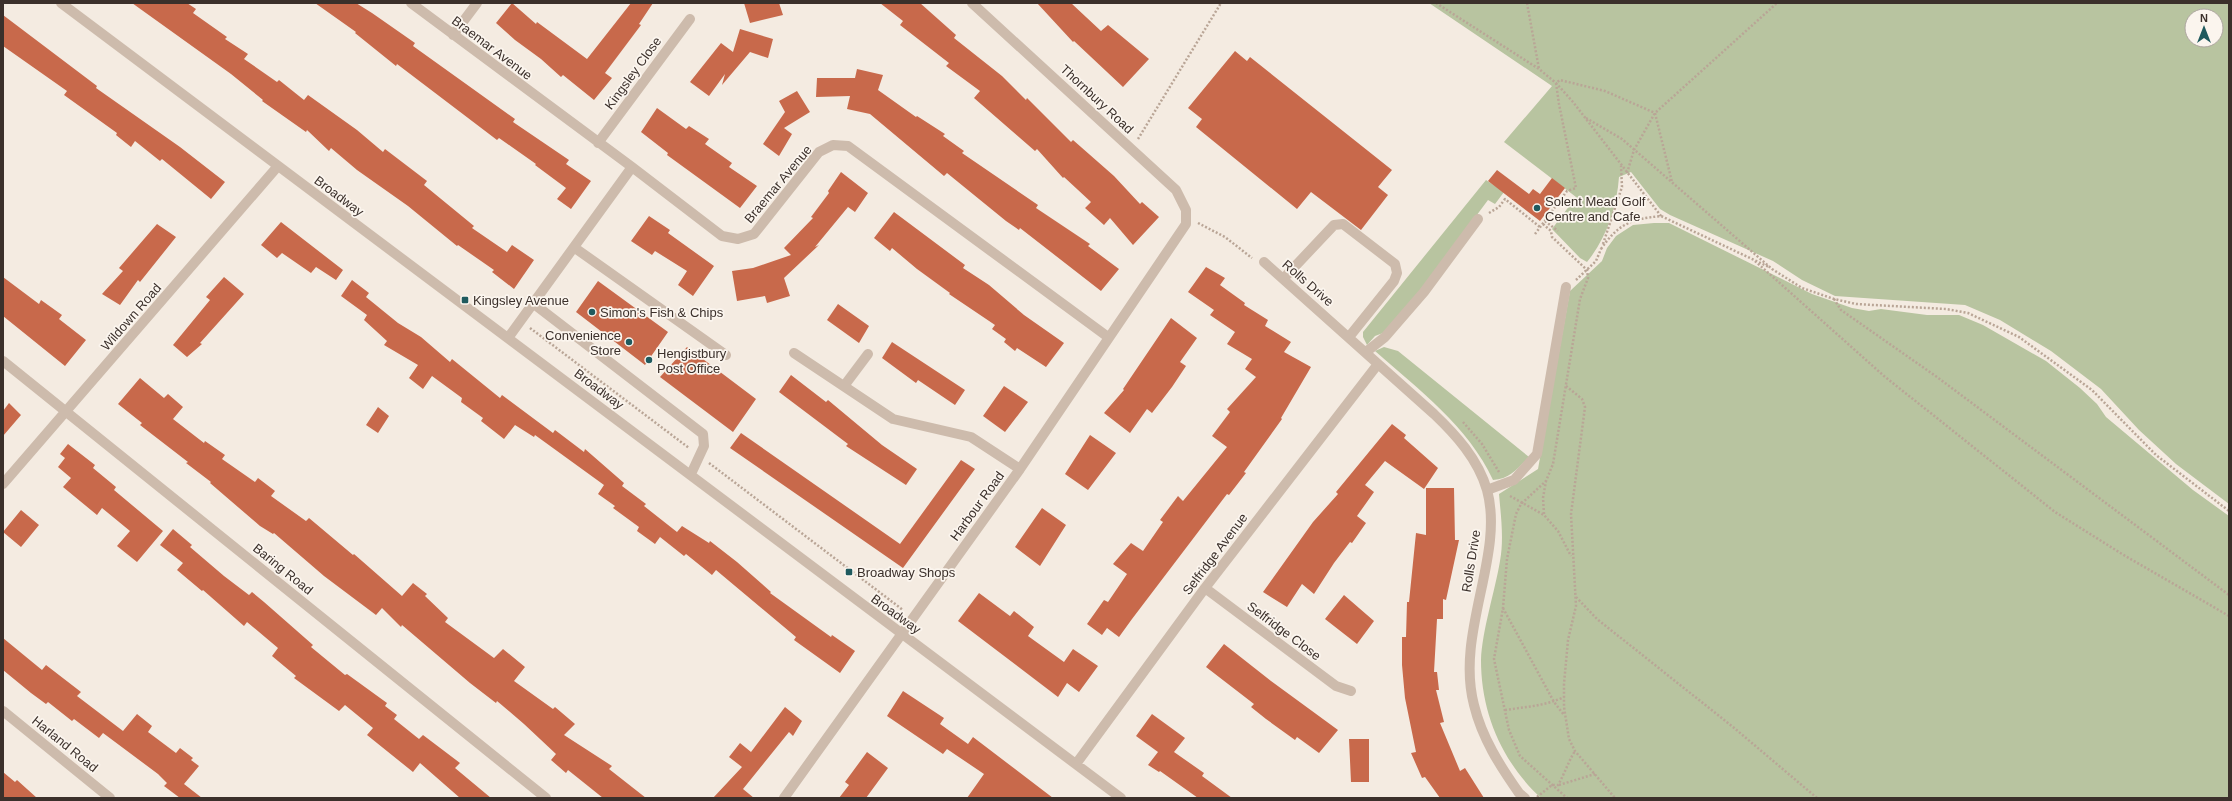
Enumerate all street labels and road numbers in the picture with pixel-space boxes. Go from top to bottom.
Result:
street label: Braemar Avenue [449,13,535,83]
street label: Kingsley Close [602,34,664,112]
street label: Thornbury Road [1058,61,1136,137]
street label: Braemar Avenue [741,142,815,226]
street label: Broadway [311,173,367,220]
street label: Rolls Drive [1279,257,1337,309]
street label: Wildown Road [98,280,164,354]
street label: Broadway [571,366,627,413]
street label: Harbour Road [947,469,1007,543]
street label: Selfridge Avenue [1180,510,1250,598]
street label: Rolls Drive [1459,529,1483,593]
street label: Baring Road [250,540,316,598]
street label: Broadway [868,591,924,637]
street label: Selfridge Close [1244,598,1324,664]
street label: Harland Road [29,713,101,775]

